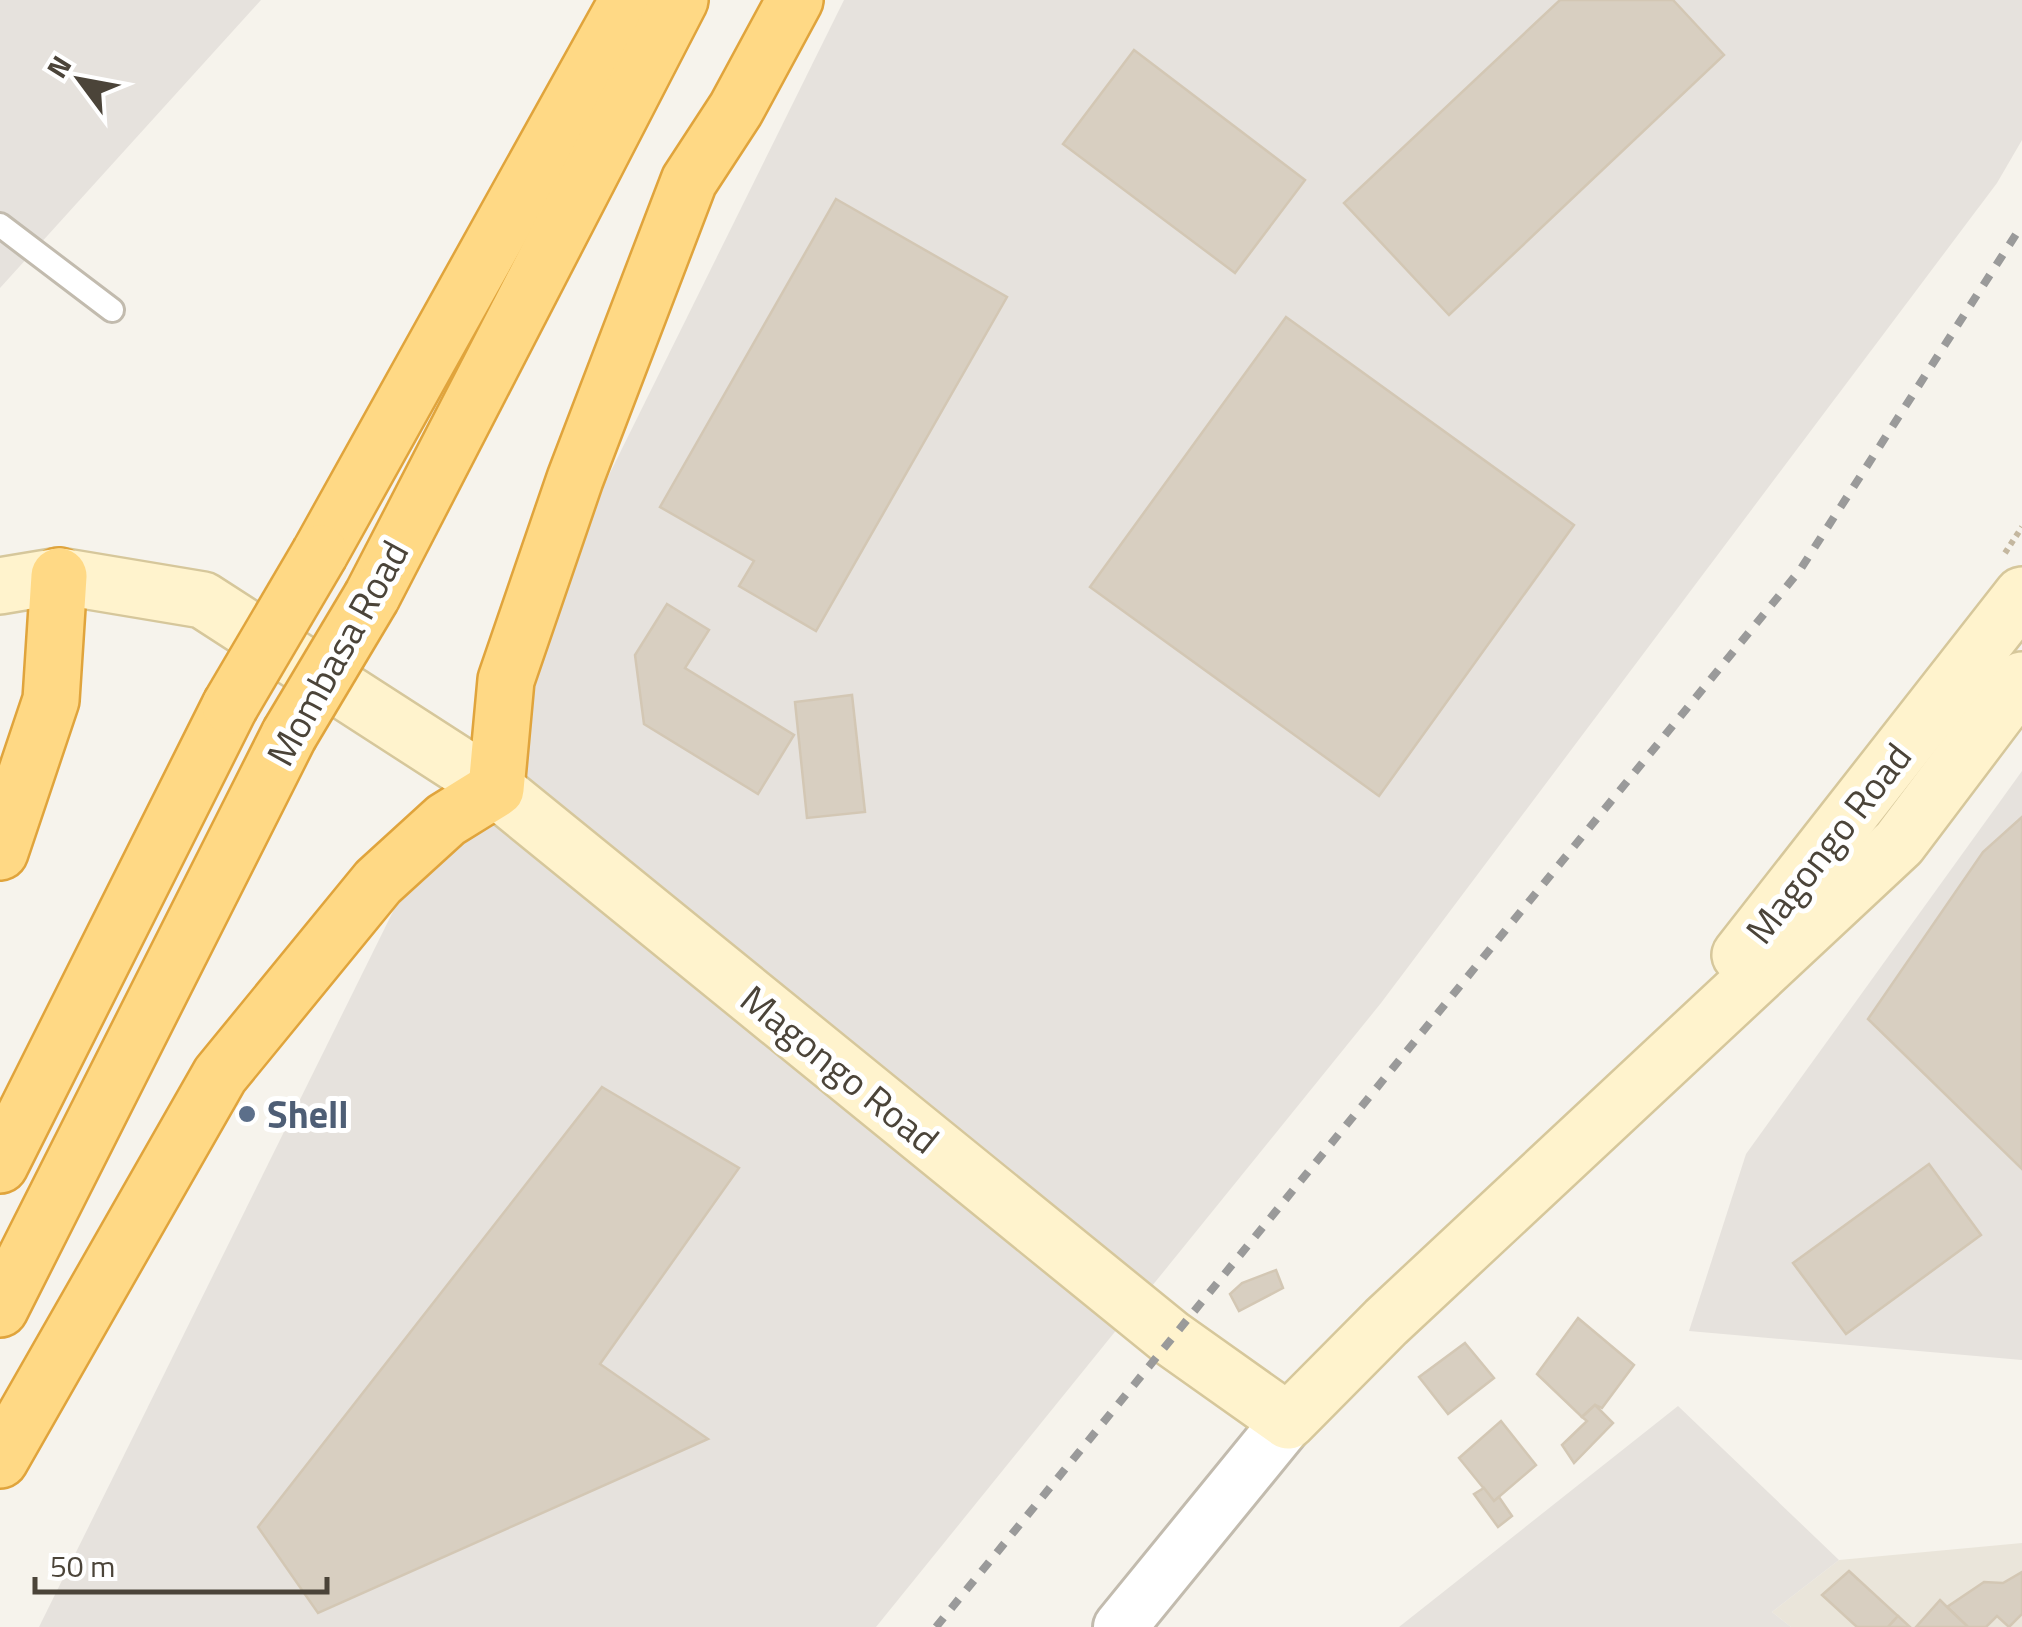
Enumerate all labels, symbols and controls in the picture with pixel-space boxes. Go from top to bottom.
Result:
north arrow [30,30,130,130]
text: N [35,47,82,86]
street label: Mombasa Road [251,530,423,776]
street label: Magongo Road [1731,730,1925,956]
street label: Magongo Road [728,971,952,1167]
place label: Shell [267,1085,349,1143]
marker: Shell [236,1103,258,1125]
scale bar [35,1532,328,1594]
text: 50 m [50,1543,115,1589]

